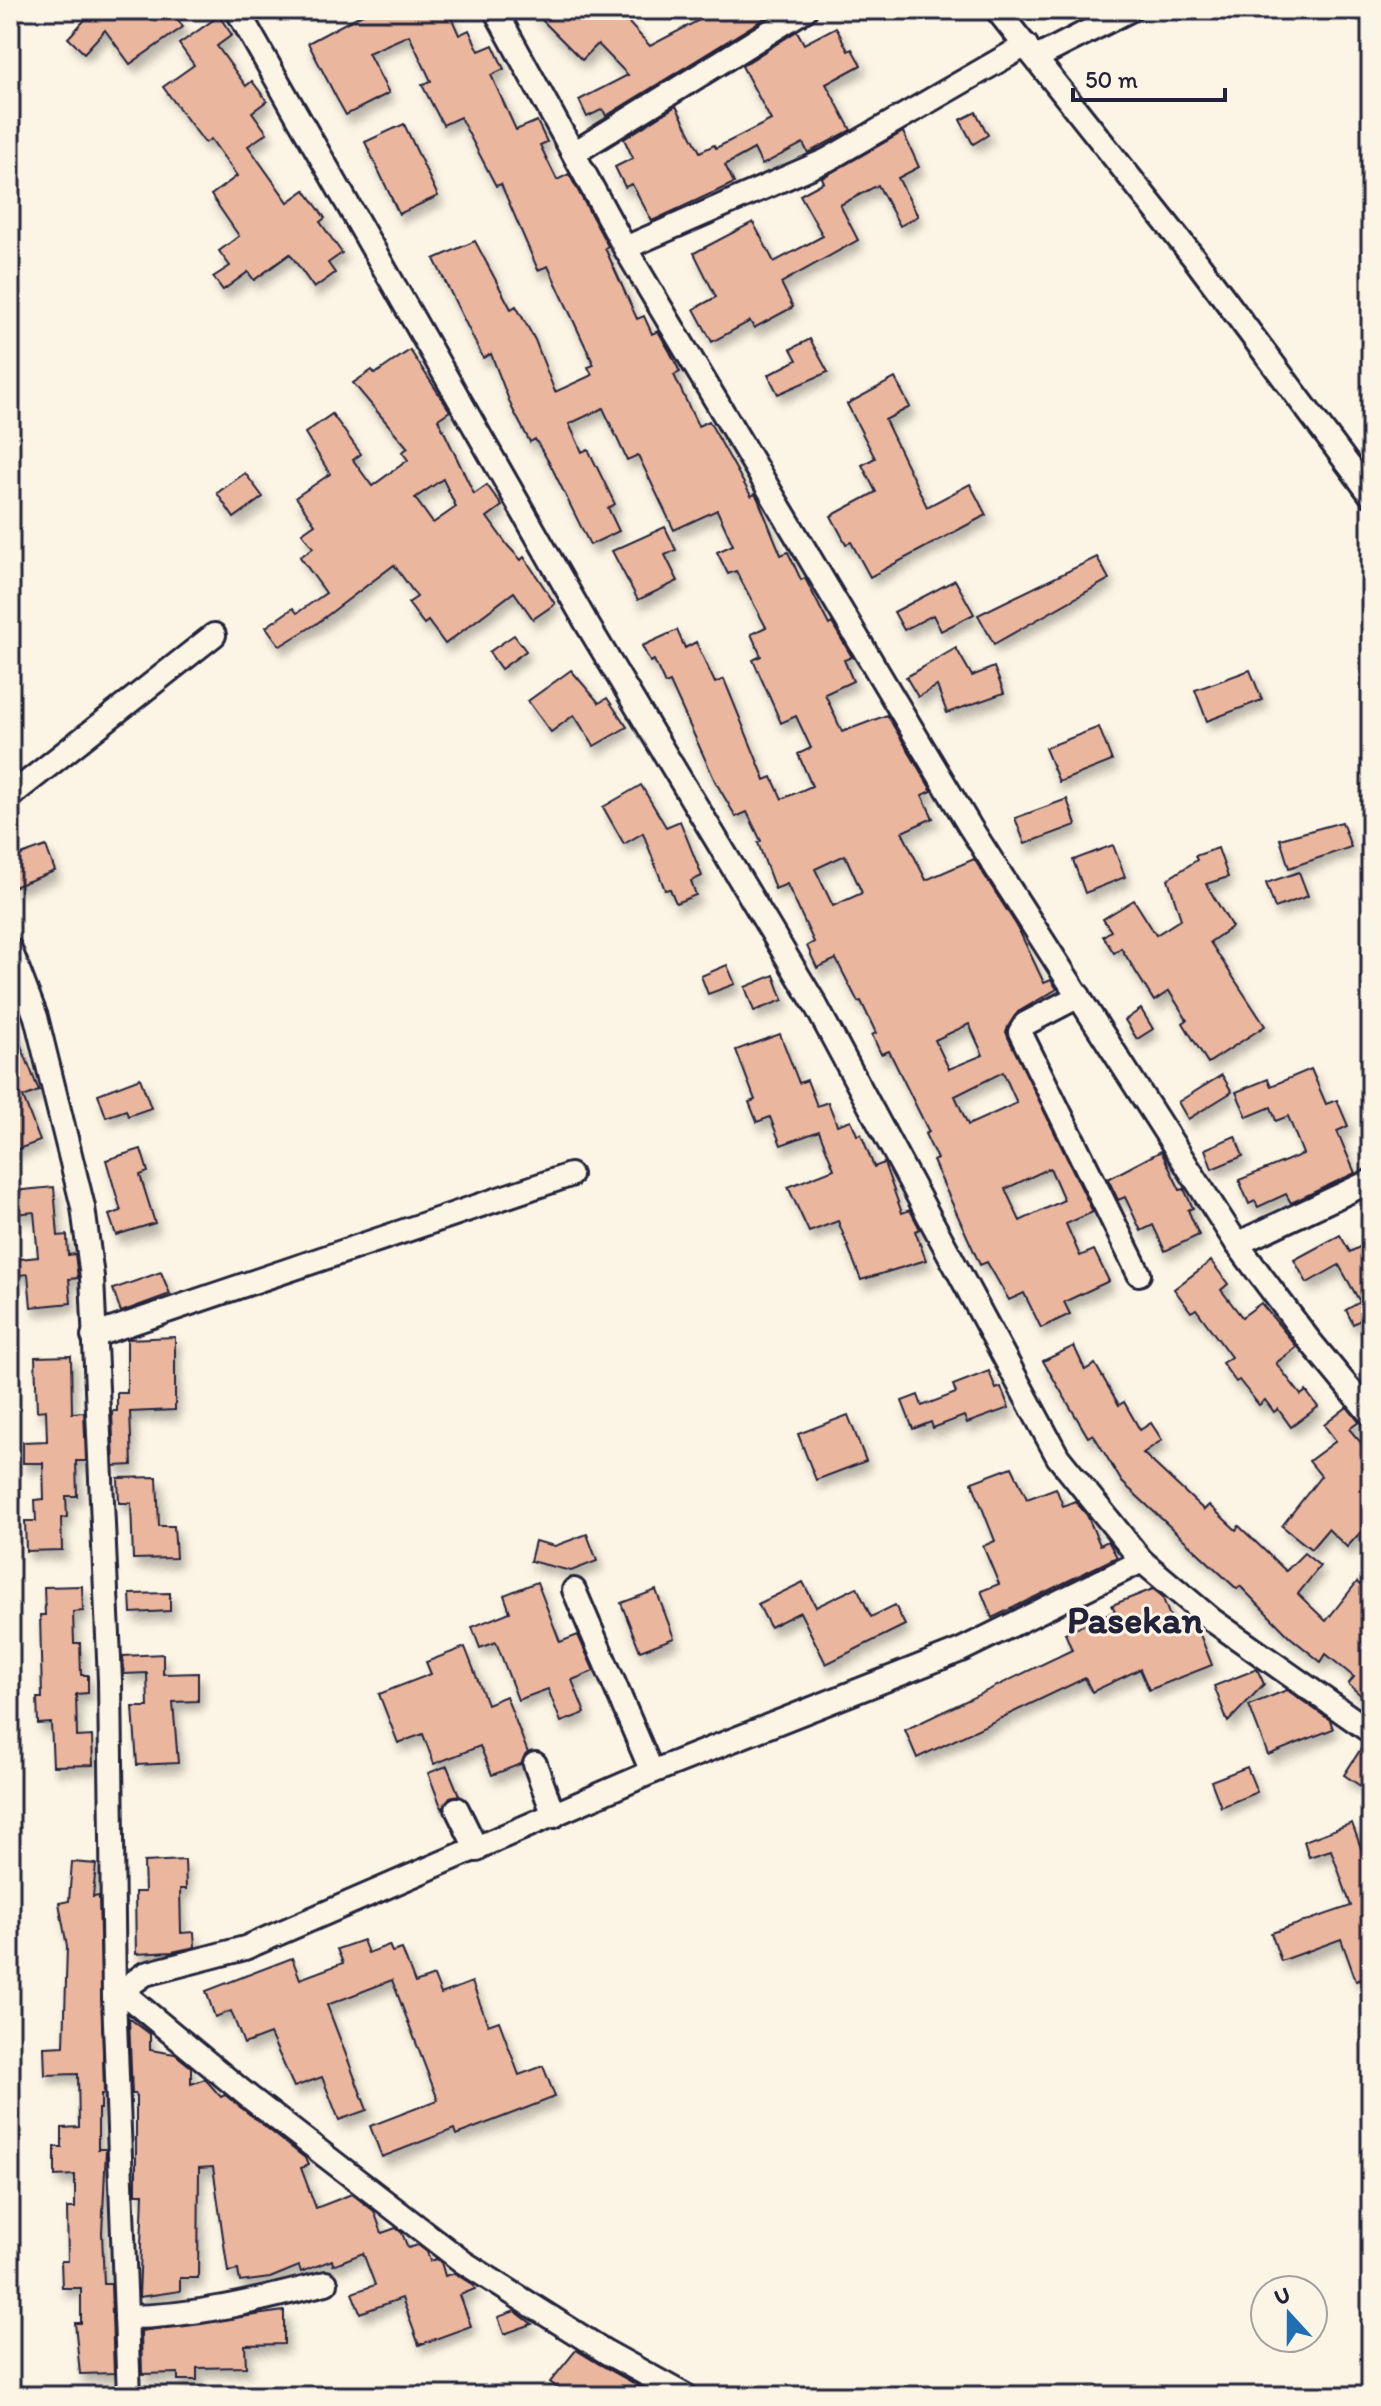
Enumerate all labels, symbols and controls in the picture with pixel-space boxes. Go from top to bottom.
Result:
scale bar [1073,52,1225,102]
text: 50 m [1085,65,1138,94]
district label: Pasekan [1067,1597,1203,1643]
north arrow [1249,2274,1329,2354]
text: U [1270,2281,1294,2311]

